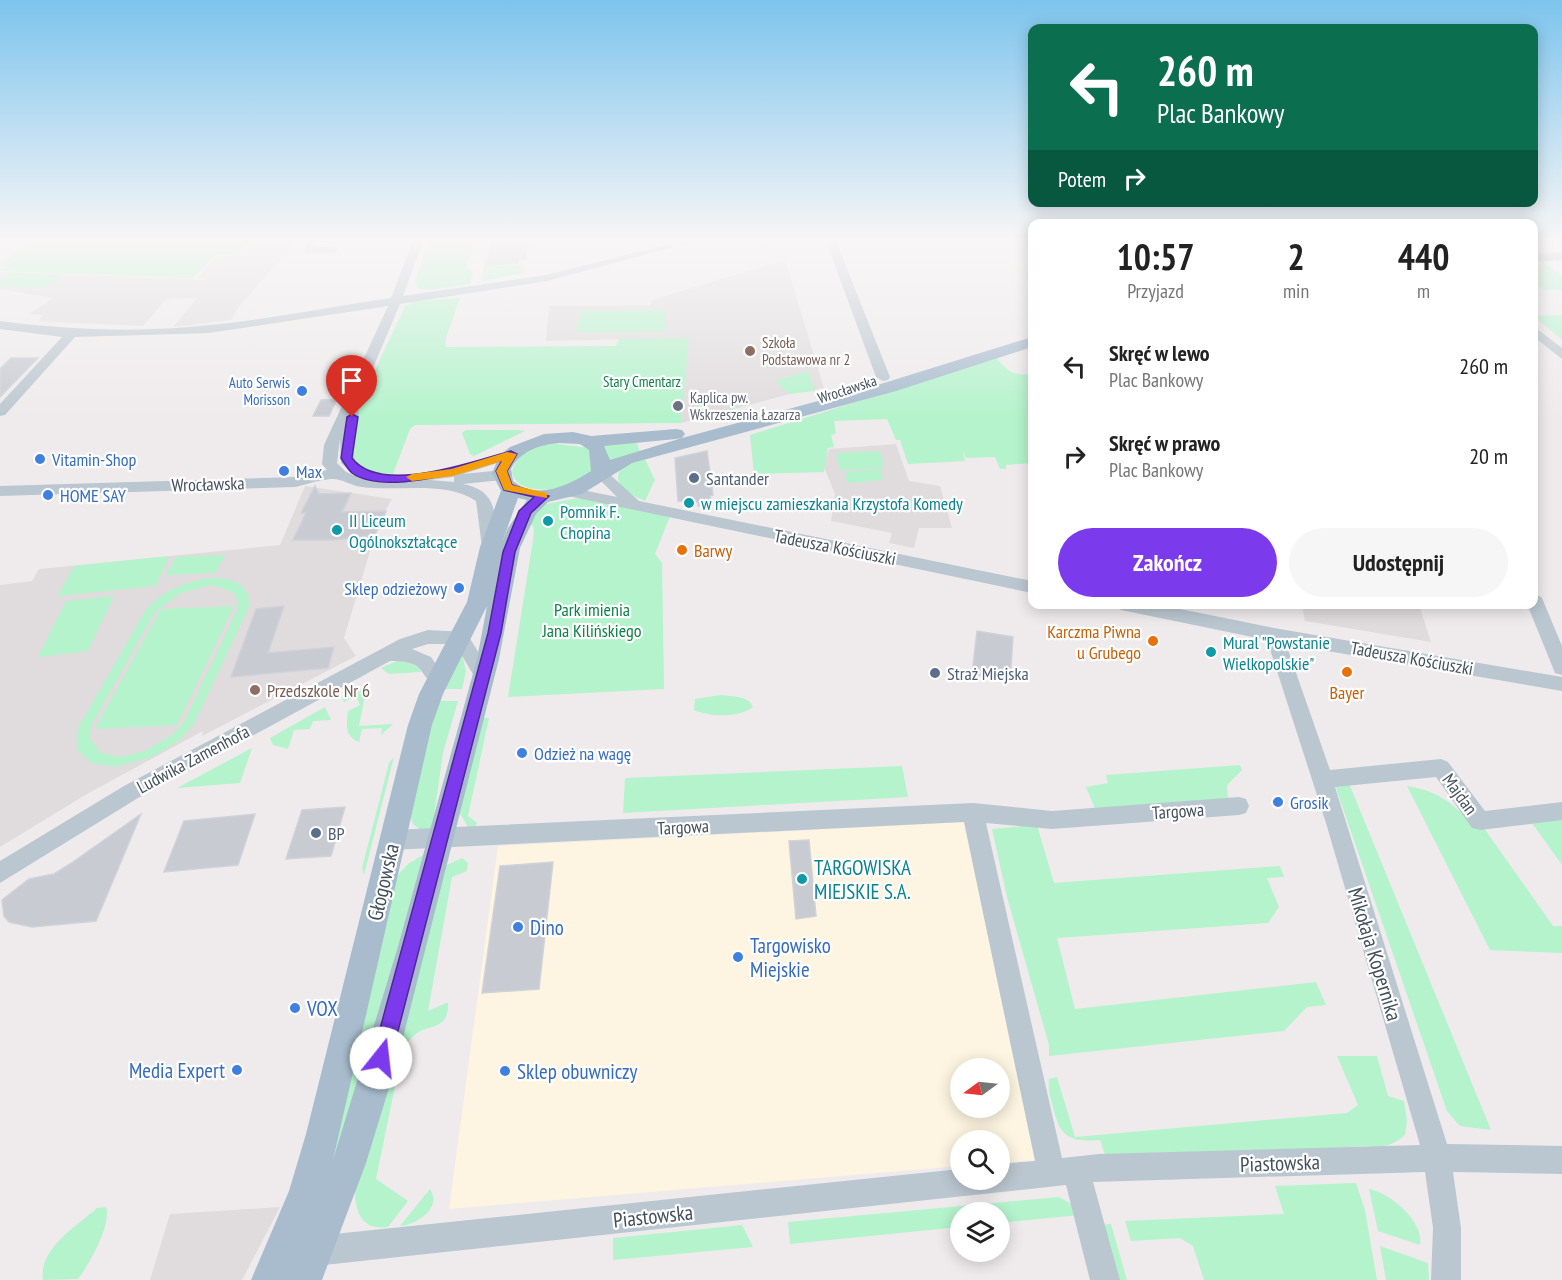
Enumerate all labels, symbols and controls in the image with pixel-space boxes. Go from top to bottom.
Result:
text: 260 m [1157,43,1254,98]
icon: left [1058,48,1136,126]
text: Plac Bankowy [1157,96,1284,130]
icon: right [1118,162,1151,195]
text: Potem [1058,165,1106,193]
text: 10:57 [1117,233,1194,280]
text: 2 [1287,233,1305,280]
text: 440 [1398,233,1449,280]
text: Przyjazd [1127,278,1184,304]
text: min [1283,278,1309,304]
text: m [1417,278,1430,304]
place label: Szkoła Podstawowa nr 2 [762,333,850,369]
text: Skręć w lewo [1109,339,1210,367]
marker: Szkoła Podstawowa nr 2 [743,344,757,358]
icon: left [1058,350,1091,383]
text: 260 m [1459,352,1508,380]
pin [326,355,377,417]
icon: arrive [335,364,368,397]
text: Plac Bankowy [1109,367,1203,393]
street label: Wrocławska [815,371,879,407]
park label: Stary Cmentarz [603,372,681,391]
place label: Auto Serwis Morisson [229,373,290,409]
marker: Auto Serwis Morisson [295,384,309,398]
place label: Kaplica pw. Wskrzeszenia Łazarza [690,388,800,424]
marker: Kaplica pw. Wskrzeszenia Łazarza [671,399,685,413]
text: Skręć w prawo [1109,429,1220,457]
icon: right [1058,440,1091,473]
text: 20 m [1469,442,1508,470]
place label: Vitamin-Shop [51,448,137,471]
marker: Vitamin-Shop [33,452,47,466]
text: Plac Bankowy [1109,457,1203,483]
place label: Max [296,460,323,483]
marker: Max [277,464,291,478]
place label: Santander [706,467,769,490]
street label: Wrocławska [171,471,245,497]
marker: Santander [687,471,701,485]
place label: HOME SAY [60,484,127,507]
marker: HOME SAY [41,488,55,502]
place label: w miejscu zamieszkania Krzystofa Komedy [701,492,963,515]
marker: w miejscu zamieszkania Krzystofa Komedy [682,496,696,510]
place label: Pomnik F. Chopina [560,500,620,544]
place label: II Liceum Ogólnokształcące [349,509,457,553]
marker: Pomnik F. Chopina [541,514,555,528]
marker: II Liceum Ogólnokształcące [330,523,344,537]
street label: Tadeusza Kościuszki [772,524,898,570]
button: Zakończ [1058,528,1277,597]
button: Udostępnij [1289,528,1508,597]
place label: Barwy [694,539,732,562]
marker: Barwy [675,543,689,557]
place label: Sklep odzieżowy [344,577,447,600]
marker: Sklep odzieżowy [452,581,466,595]
park label: Park imienia Jana Kilińskiego [541,598,642,642]
place label: Karczma Piwna u Grubego [1047,620,1141,664]
place label: Mural "Powstanie Wielkopolskie" [1223,631,1330,675]
marker: Karczma Piwna u Grubego [1146,634,1160,648]
street label: Tadeusza Kościuszki [1349,636,1475,680]
marker: Mural "Powstanie Wielkopolskie" [1204,645,1218,659]
place label: Straż Miejska [947,662,1029,685]
marker: Bayer [1340,665,1354,679]
marker: Straż Miejska [928,666,942,680]
place label: Przedszkole Nr 6 [267,679,370,702]
place label: Bayer [1330,681,1364,704]
marker: Przedszkole Nr 6 [248,683,262,697]
street label: Ludwika Zamenhofa [133,720,253,798]
place label: Odzież na wagę [534,742,631,765]
marker: Odzież na wagę [515,746,529,760]
street label: Majdan [1437,769,1483,819]
place label: Grosik [1290,791,1329,814]
marker: Grosik [1271,795,1285,809]
street label: Targowa [1151,798,1205,824]
street label: Targowa [657,814,709,840]
place label: BP [328,822,345,845]
marker: BP [309,826,323,840]
street label: Głogowska [361,841,405,923]
place label: TARGOWISKA MIEJSKIE S.A. [814,854,911,905]
marker: TARGOWISKA MIEJSKIE S.A. [795,872,809,886]
street label: Mikołaja Kopernika [1342,884,1408,1024]
place label: Dino [530,914,564,941]
marker: Dino [511,920,525,934]
place label: Targowisko Miejskie [750,932,831,983]
marker: Targowisko Miejskie [731,950,745,964]
place label: VOX [306,995,338,1022]
marker: VOX [288,1001,302,1015]
position arrow [349,1026,413,1090]
place label: Media Expert [129,1057,225,1084]
place label: Sklep obuwniczy [517,1058,637,1085]
north arrow [950,1058,1010,1118]
map controls [950,1058,1010,1262]
marker: Media Expert [230,1063,244,1077]
marker: Sklep obuwniczy [498,1064,512,1078]
button: search [950,1130,1010,1190]
street label: Piastowska [1240,1148,1320,1178]
street label: Piastowska [612,1198,694,1234]
button: layers [950,1202,1010,1262]

